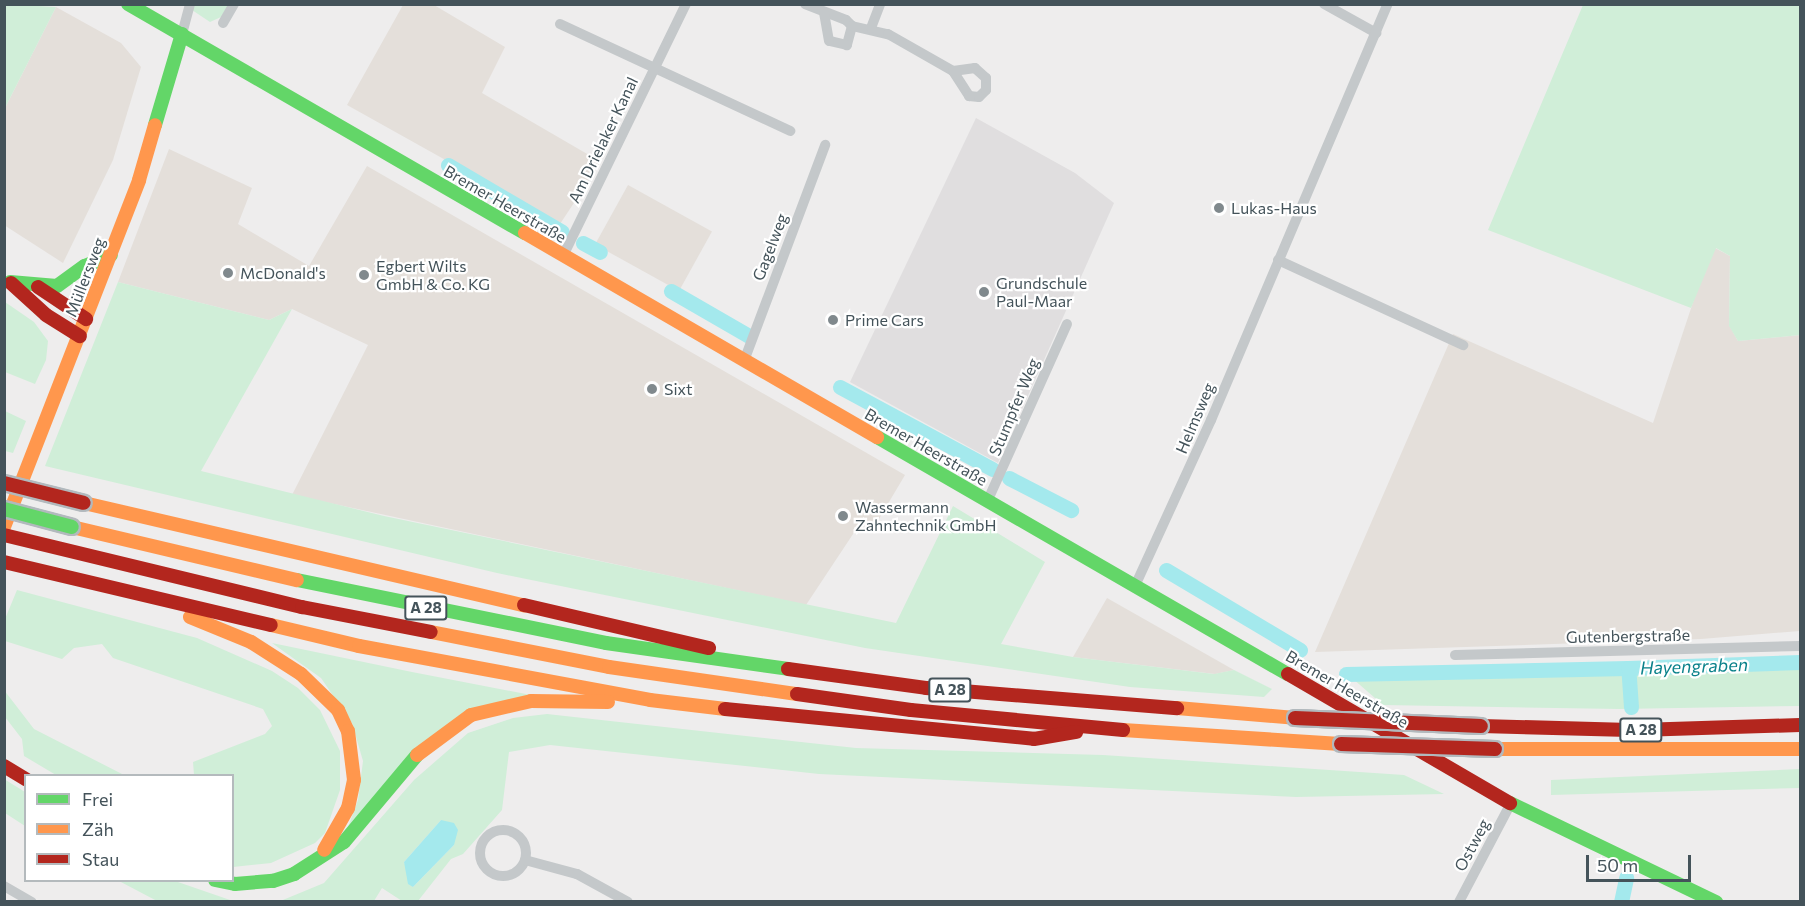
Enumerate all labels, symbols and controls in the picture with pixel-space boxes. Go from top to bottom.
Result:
street label: Am Drielaker Kanal [564,74,642,206]
street label: Bremer Heerstraße [440,161,570,247]
place label: Lukas-Haus [1231,198,1317,218]
marker: Lukas-Haus [1212,201,1226,215]
street label: Gagelweg [748,211,792,283]
street label: Müllersweg [61,235,109,319]
place label: Egbert Wilts GmbH & Co. KG [376,256,490,294]
place label: McDonald's [240,263,326,283]
marker: McDonald's [221,266,235,280]
marker: Egbert Wilts GmbH & Co. KG [357,268,371,282]
place label: Grundschule Paul-Maar [996,273,1087,311]
marker: Grundschule Paul-Maar [977,285,991,299]
place label: Prime Cars [845,310,924,330]
marker: Prime Cars [826,313,840,327]
street label: Stumpfer Weg [985,355,1043,459]
place label: Sixt [664,379,693,399]
street label: Helmsweg [1171,380,1219,456]
marker: Sixt [645,382,659,396]
street label: Bremer Heerstraße [861,404,991,490]
place label: Wassermann Zahntechnik GmbH [855,497,997,535]
marker: Wassermann Zahntechnik GmbH [836,509,850,523]
road number: A 28 [404,596,448,620]
street label: Gutenbergstraße [1566,625,1690,647]
street label: Bremer Heerstraße [1282,646,1412,732]
water label: Hayengraben [1640,653,1748,679]
road number: A 28 [928,678,972,702]
road number: A 28 [1618,718,1664,742]
legend [24,774,234,882]
text: Frei [82,788,113,810]
street label: Ostweg [1450,816,1494,874]
text: Zäh [82,818,114,840]
scale bar [1589,843,1694,881]
text: Stau [82,848,119,870]
text: 50 m [1597,854,1638,876]

